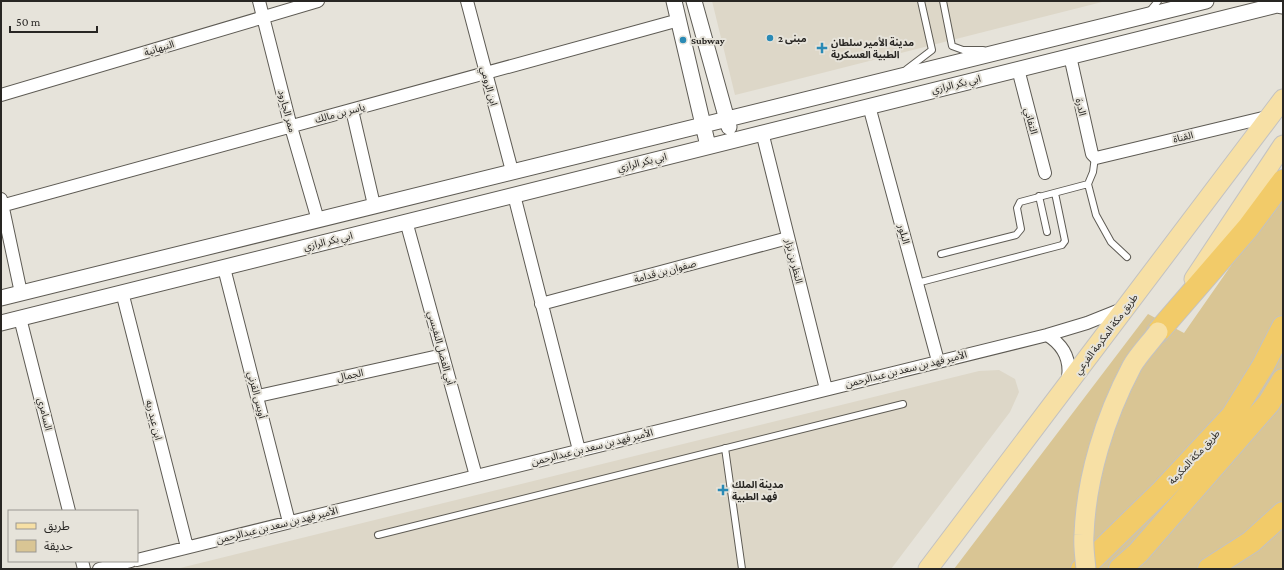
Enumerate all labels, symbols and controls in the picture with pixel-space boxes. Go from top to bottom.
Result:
scale bar [10,8,97,34]
text: 50 m [16,15,41,29]
marker: مبنى 2 [765,33,775,43]
place label: مبنى 2 [778,33,807,45]
marker: Subway [678,35,688,45]
place label: Subway [691,35,725,46]
place label: مدينة الأمير سلطان الطبية العسكرية [831,36,914,61]
street label: النبهانية [143,38,175,58]
marker: مدينة الأمير سلطان الطبية العسكرية [816,42,828,54]
street label: ابن الرومي [476,65,500,107]
street label: ابي بكر الرازي [930,73,982,98]
street label: ممر الجارود [275,88,298,134]
street label: الدرة [1073,97,1088,117]
street label: ياسر بن مالك [314,101,367,126]
street label: التفاني [1020,107,1040,136]
street label: القناة [1172,129,1194,145]
street label: ابي بكر الرازي [616,151,668,176]
street label: البلور [895,222,912,245]
street label: ابي بكر الرازي [302,230,354,255]
street label: النظر بن نزار [782,237,805,285]
street label: صفوان بن قدامة [633,257,698,286]
street label: طريق مكة المكرمة الفرعي [1072,291,1142,378]
street label: أبي الفضل النفيسي [424,310,457,387]
street label: الأمير فهد بن سعد بن عبدالرحمن [844,349,968,390]
street label: الجمال [336,367,365,384]
street label: أويس القرني [244,370,269,421]
street label: السامري [33,397,54,432]
street label: ابن عبد ربه [143,399,164,441]
street label: الأمير فهد بن سعد بن عبدالرحمن [530,427,654,468]
street label: طريق مكة المكرمة [1166,428,1223,487]
place label: مدينة الملك فهد الطبية [732,478,784,503]
marker: مدينة الملك فهد الطبية [717,484,729,496]
street label: الأمير فهد بن سعد بن عبدالرحمن [215,505,339,546]
legend [8,510,138,562]
text: طريق [44,519,70,534]
text: حديقة [44,539,73,553]

